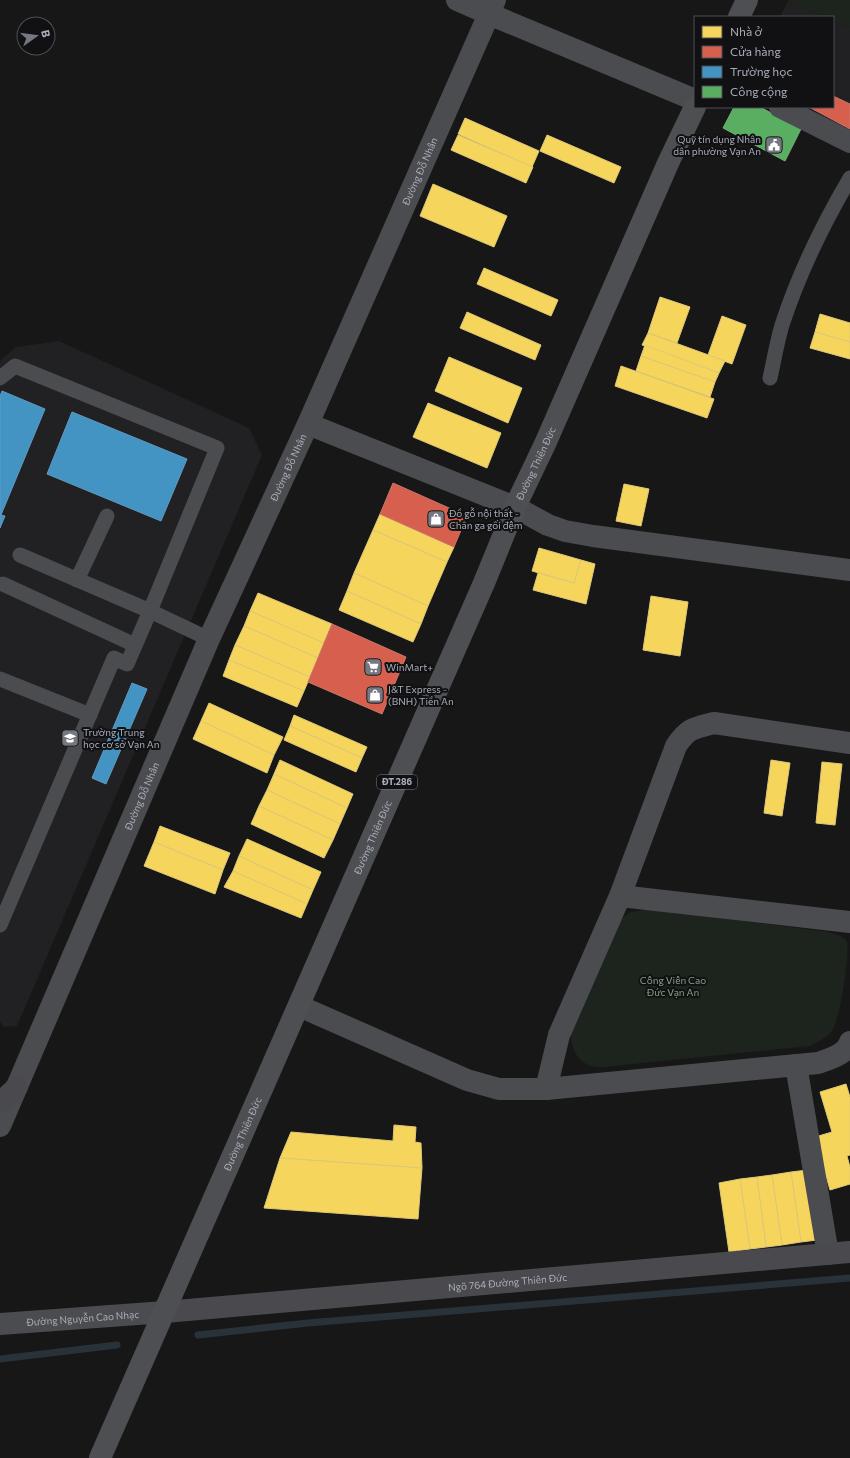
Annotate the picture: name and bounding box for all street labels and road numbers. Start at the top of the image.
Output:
street label: Đường Đỗ Nhân [399,136,440,208]
street label: Đường Thiên Đức [513,425,558,503]
street label: Đường Đỗ Nhân [267,432,309,504]
street label: Đường Đỗ Nhân [121,760,161,833]
road number: ĐT.286 [377,775,417,789]
street label: Đường Thiên Đức [351,798,394,877]
street label: Đường Thiên Đức [220,1095,264,1174]
street label: Ngõ 764 Đường Thiên Đức [448,1271,568,1293]
street label: Đường Nguyễn Cao Nhạc [25,1308,140,1328]

